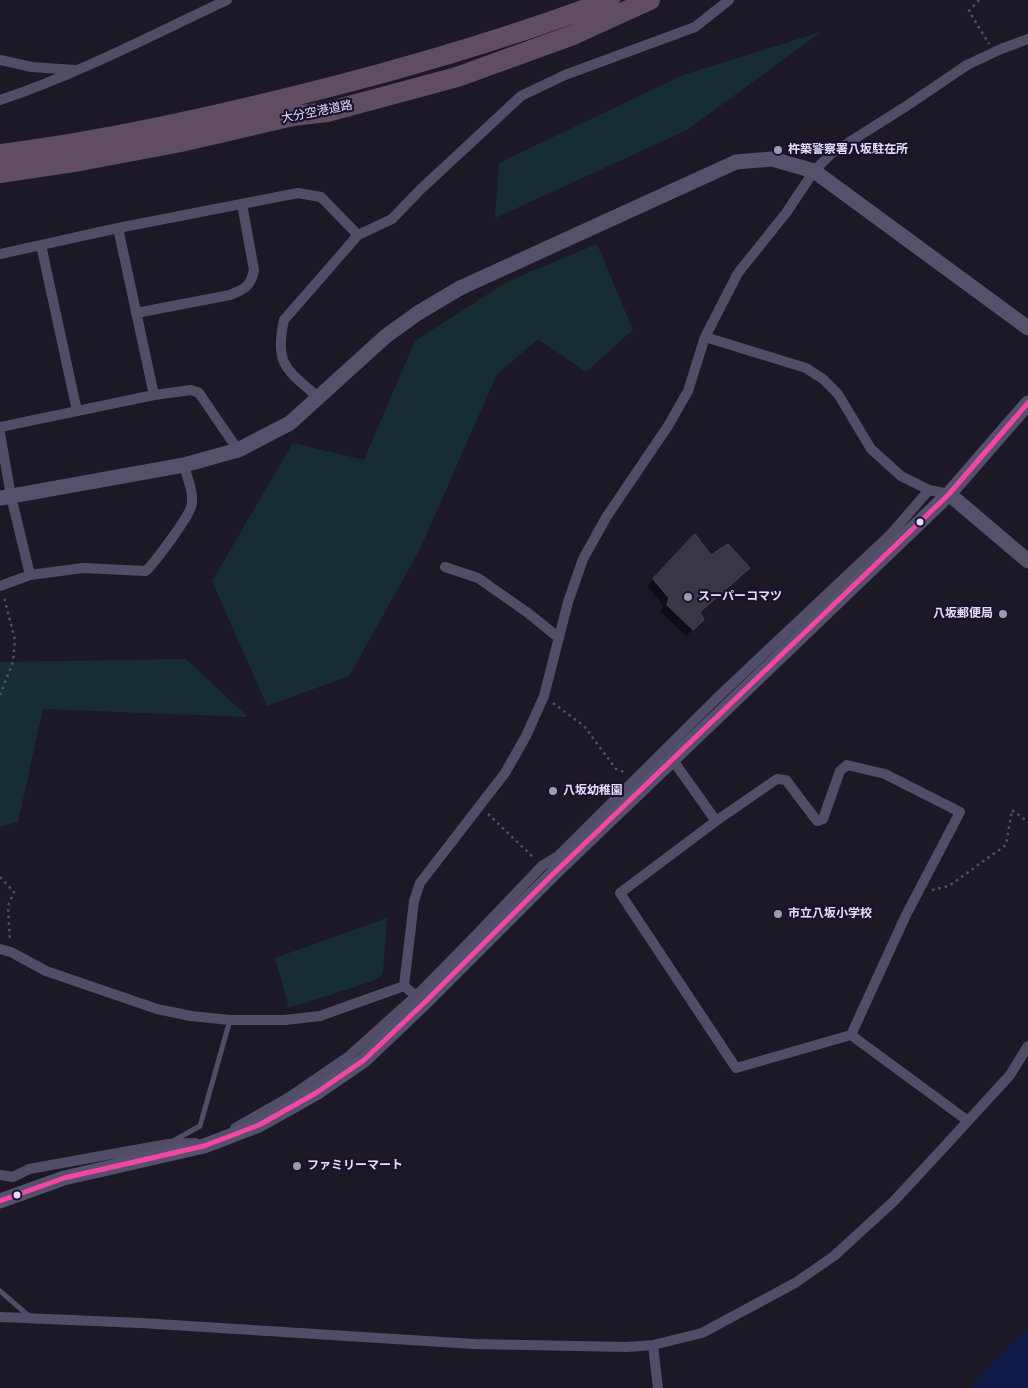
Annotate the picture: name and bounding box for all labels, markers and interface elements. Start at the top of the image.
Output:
street label: 大分空港道路 [280,98,354,126]
place label: 杵築警察署八坂駐在所 [788,143,908,157]
marker: 杵築警察署八坂駐在所 [772,144,784,156]
unlabelled marker [915,517,925,527]
place label: スーパーコマツ [698,590,782,604]
marker: スーパーコマツ [682,591,694,603]
place label: 八坂郵便局 [933,607,993,621]
marker: 八坂郵便局 [997,608,1009,620]
place label: 八坂幼稚園 [563,784,623,798]
marker: 八坂幼稚園 [547,785,559,797]
place label: 市立八坂小学校 [788,907,872,921]
marker: 市立八坂小学校 [772,908,784,920]
place label: ファミリーマート [307,1159,403,1173]
marker: ファミリーマート [291,1160,303,1172]
unlabelled marker [12,1190,22,1200]

